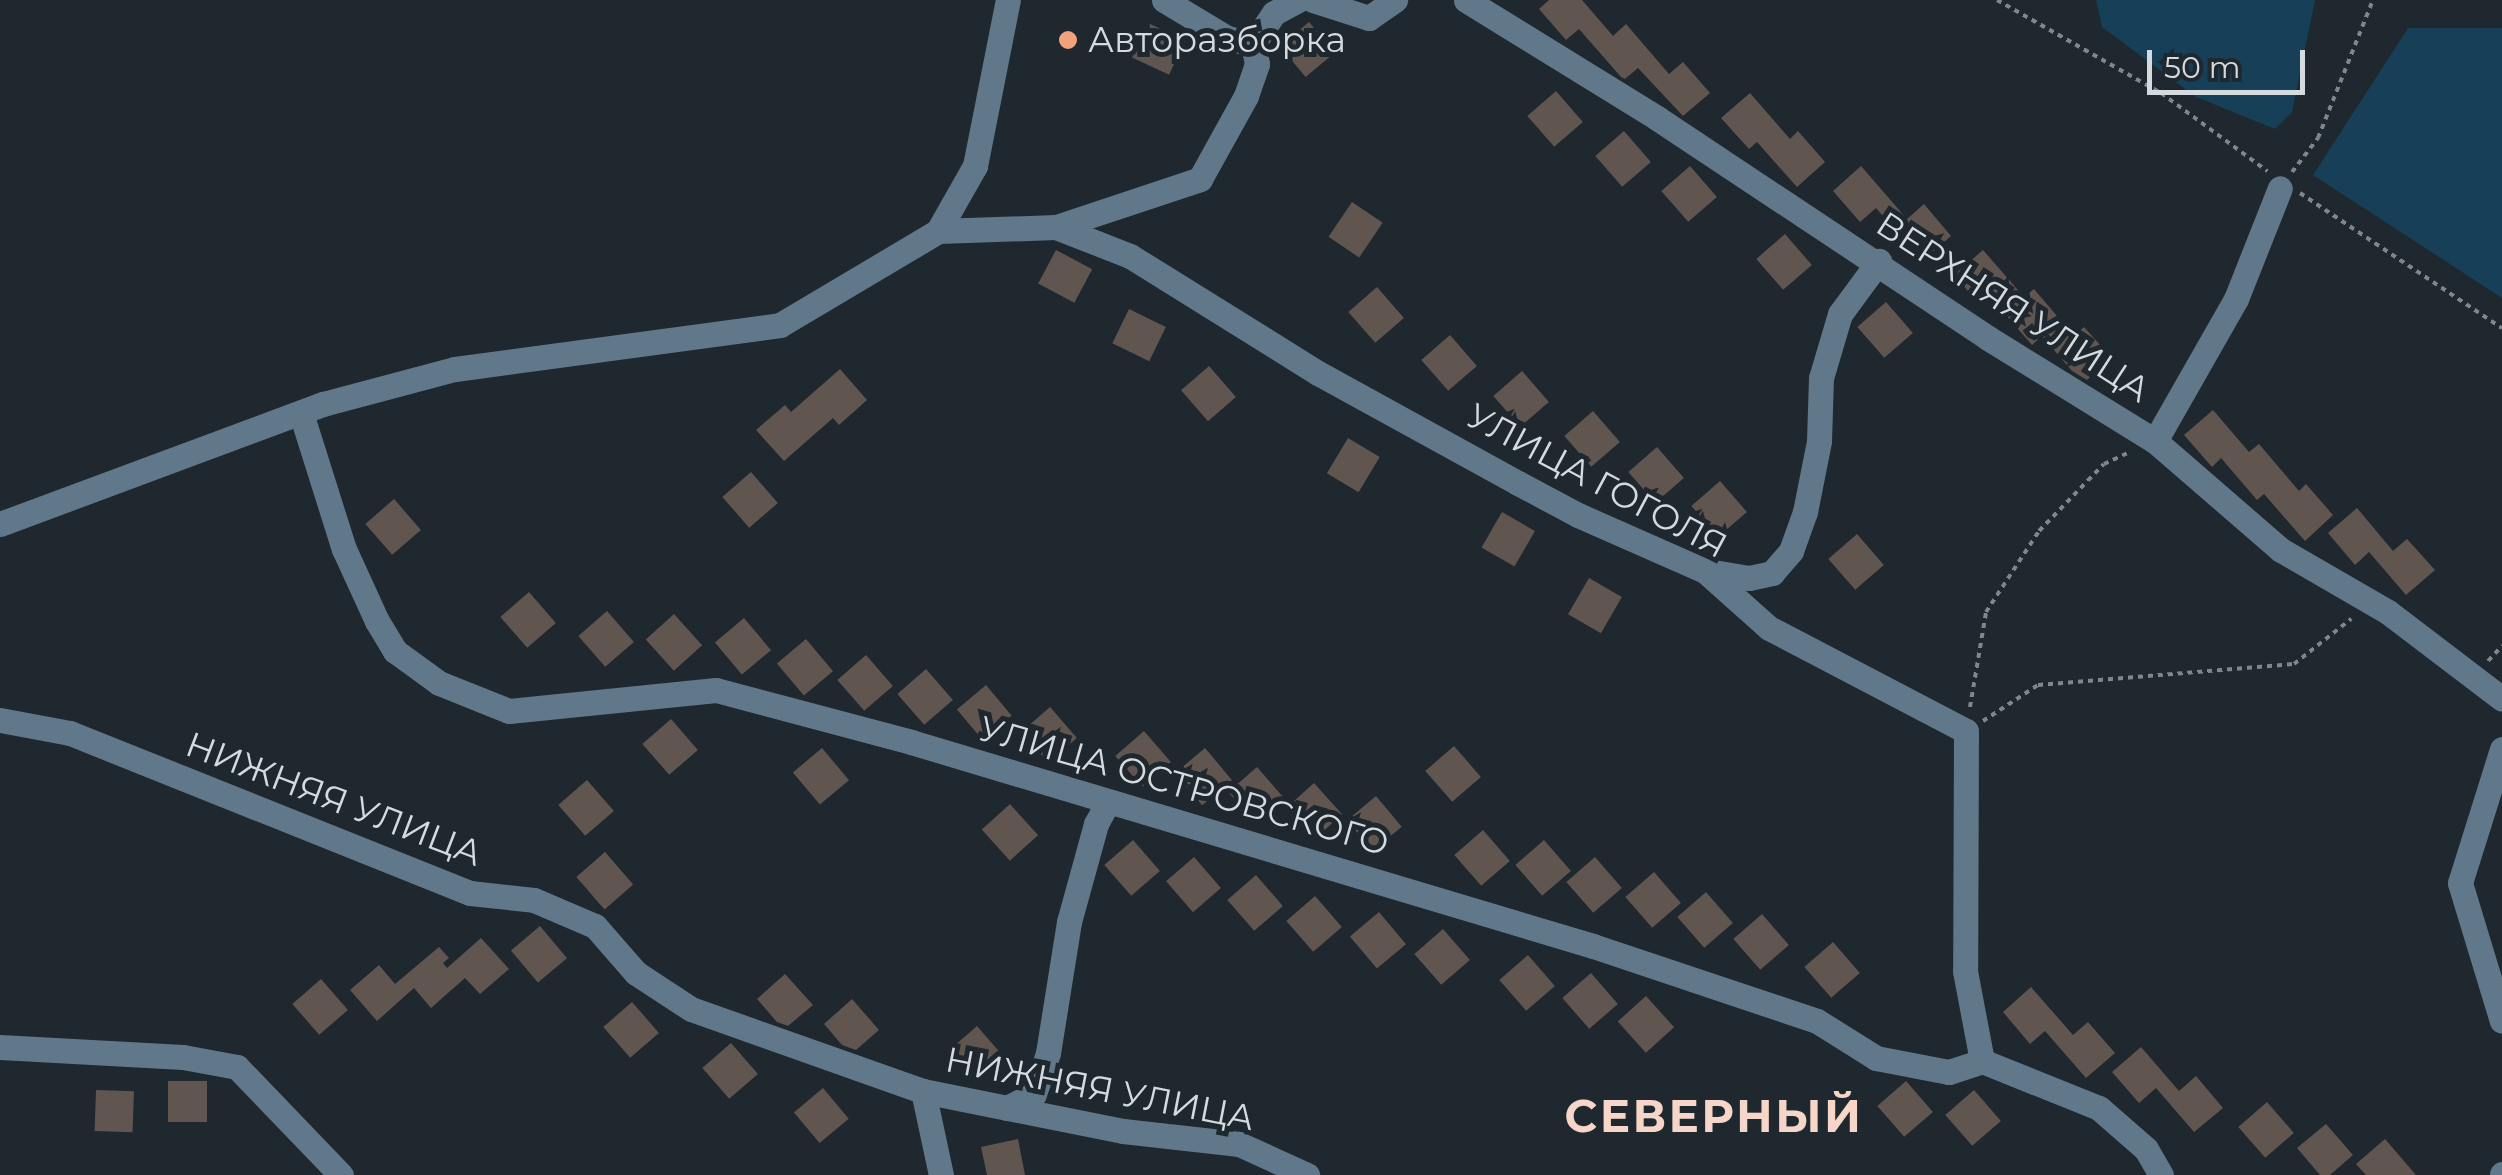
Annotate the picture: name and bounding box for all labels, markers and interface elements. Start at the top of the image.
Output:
place label: Авторазборка [1088,19,1346,61]
marker: Авторазборка [1057,29,1079,51]
scale bar [2152,30,2310,92]
text: 50 m [2164,49,2241,86]
street label: ВЕРХНЯЯ УЛИЦА [1869,203,2157,411]
street label: УЛИЦА ГОГОЛЯ [1460,395,1734,567]
street label: УЛИЦА ОСТРОВСКОГО [974,707,1394,865]
street label: НИЖНЯЯ УЛИЦА [180,723,488,875]
street label: НИЖНЯЯ УЛИЦА [942,1038,1258,1140]
district label: СЕВЕРНЫЙ [1565,1089,1863,1143]

